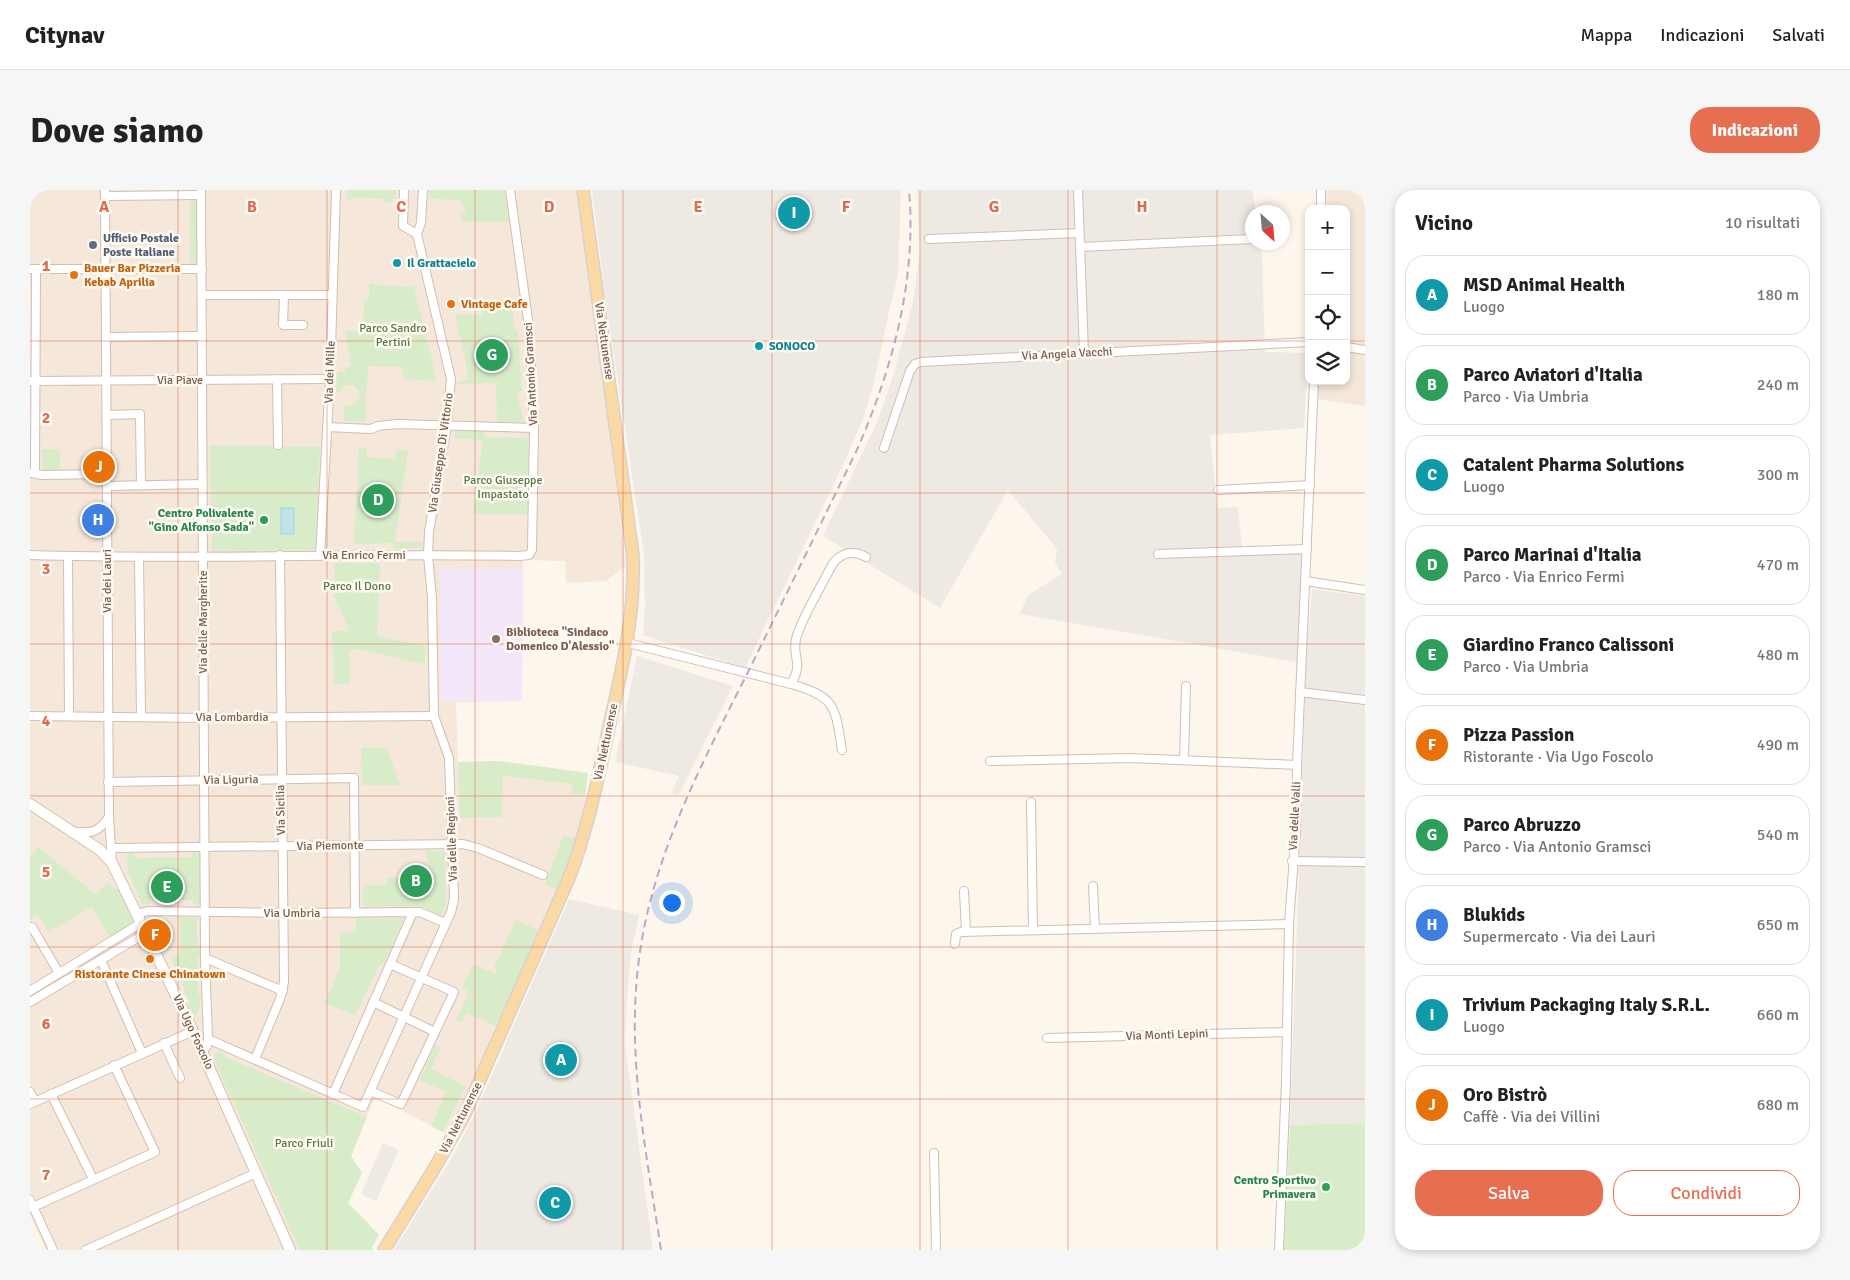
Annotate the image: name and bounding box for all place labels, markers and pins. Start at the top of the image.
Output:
pin: I [778,194,810,232]
place label: Ufficio Postale Poste Italiane [103,231,179,260]
marker: Ufficio Postale Poste Italiane [87,239,99,251]
place label: Il Grattacielo [407,256,476,271]
marker: Il Grattacielo [391,257,403,269]
place label: Bauer Bar Pizzeria Kebab Aprilia [84,261,180,290]
marker: Bauer Bar Pizzeria Kebab Aprilia [68,269,80,281]
place label: Vintage Cafe [461,297,528,312]
marker: Vintage Cafe [445,298,457,310]
pin: G [476,336,508,374]
place label: SONOCO [769,339,815,354]
marker: SONOCO [753,340,765,352]
pin: J [83,448,115,486]
pin: D [362,481,394,519]
pin: H [82,501,114,539]
place label: Centro Polivalente "Gino Alfonso Sada" [149,506,254,535]
marker: Centro Polivalente "Gino Alfonso Sada" [258,514,270,526]
place label: Biblioteca "Sindaco Domenico D'Alessio" [506,625,614,654]
marker: Biblioteca "Sindaco Domenico D'Alessio" [490,633,502,645]
pin: B [400,862,432,900]
pin: E [151,868,183,906]
pin: F [139,916,171,954]
marker: Ristorante Cinese Chinatown [144,953,156,965]
place label: Ristorante Cinese Chinatown [75,967,226,982]
pin: A [545,1041,577,1079]
place label: Centro Sportivo Primavera [1234,1173,1316,1202]
marker: Centro Sportivo Primavera [1320,1181,1332,1193]
pin: C [539,1184,571,1222]

